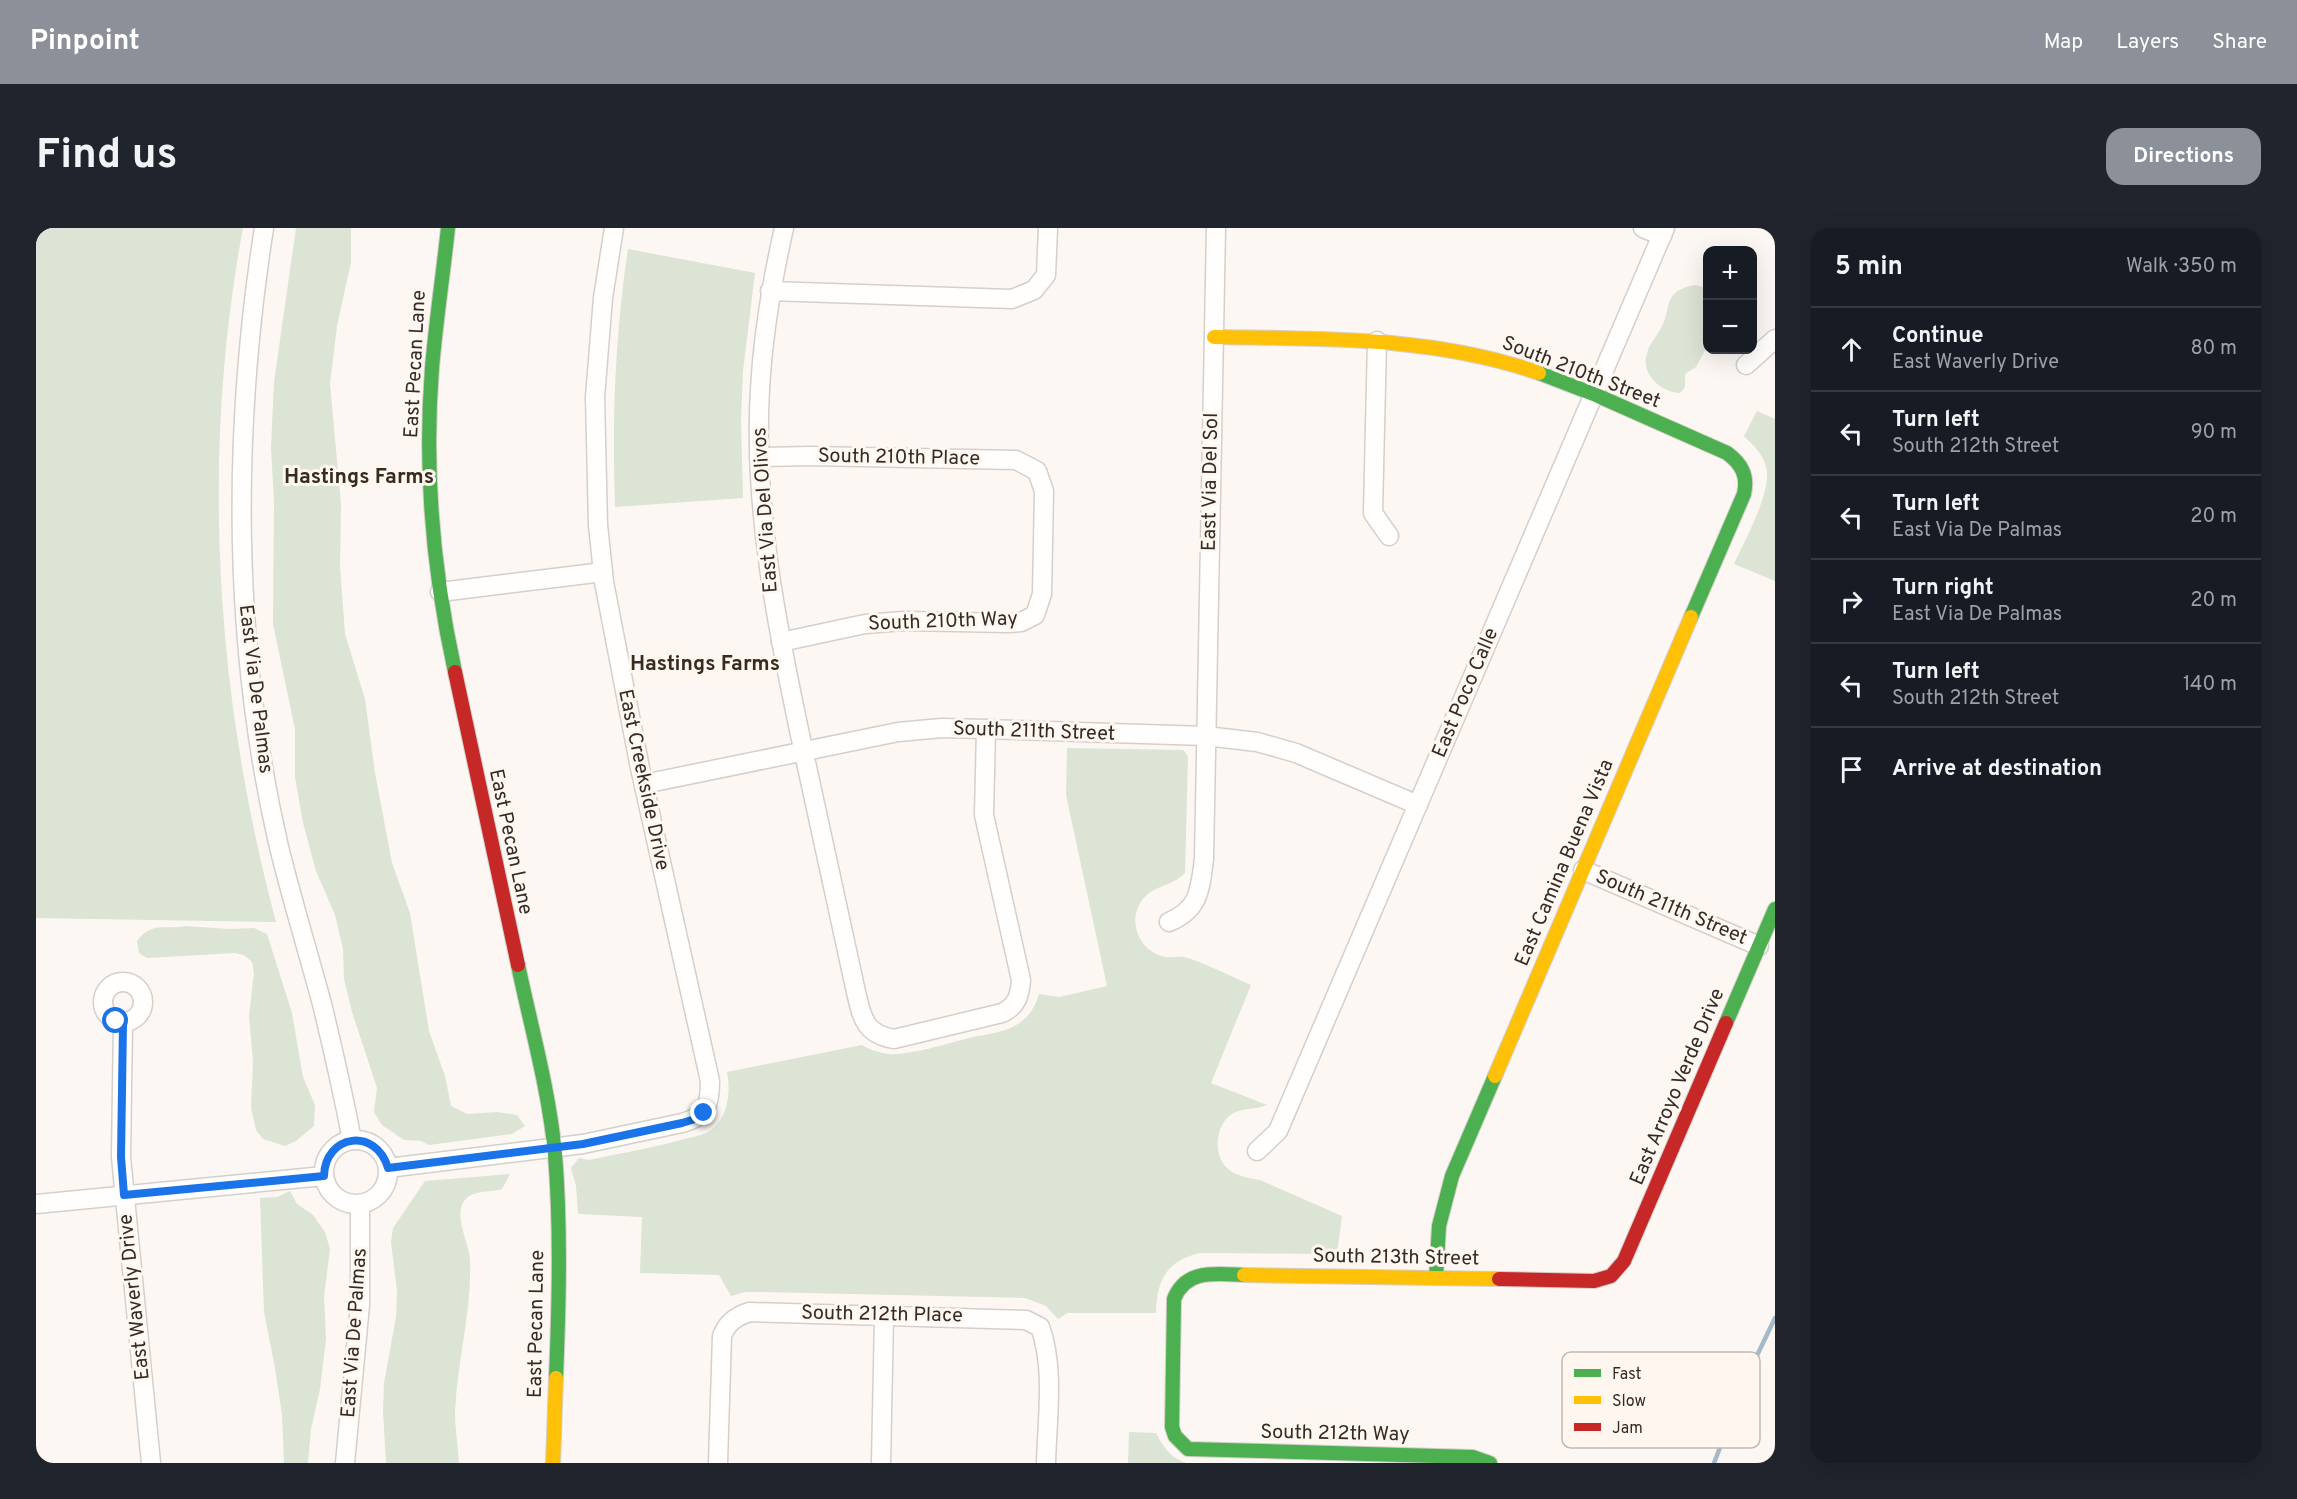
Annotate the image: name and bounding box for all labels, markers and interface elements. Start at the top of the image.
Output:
text: Pinpoint [30,24,140,60]
text: Map [2044,29,2083,56]
text: Layers [2116,29,2179,56]
text: Share [2212,29,2267,56]
button: Directions [2106,128,2261,185]
text: Find us [36,130,177,183]
map controls [1703,246,1757,354]
button: + [1703,246,1757,300]
text: 5 min [1835,251,1903,284]
text: Walk · 350 m [2126,254,2237,280]
street label: East Pecan Lane [399,289,433,439]
button: − [1703,300,1757,354]
text: Continue [1892,323,1983,350]
street label: South 210th Street [1498,331,1664,415]
icon: ahead [1835,333,1868,366]
text: 80 m [2191,336,2237,362]
text: East Waverly Drive [1892,350,2059,376]
text: Turn left [1892,407,1980,434]
street label: East Via Del Sol [1197,413,1225,551]
icon: left [1835,417,1868,450]
text: 90 m [2191,420,2237,446]
street label: East Via Del Olivos [747,426,785,594]
text: South 212th Street [1892,434,2059,460]
street label: South 210th Place [818,444,980,472]
district label: Hastings Farms [284,464,434,491]
text: Turn left [1892,491,1980,518]
icon: left [1835,501,1868,534]
text: 20 m [2190,504,2237,530]
text: East Via De Palmas [1892,518,2062,544]
text: Turn right [1892,575,1994,602]
icon: right [1835,585,1868,618]
text: 20 m [2190,588,2237,614]
text: East Via De Palmas [1892,602,2062,628]
street label: East Via De Palmas [232,603,278,775]
street label: South 210th Way [868,606,1018,638]
street label: East Poco Calle [1427,624,1505,762]
district label: Hastings Farms [630,651,780,678]
text: Turn left [1892,659,1980,686]
icon: left [1835,669,1868,702]
text: 140 m [2183,672,2237,698]
text: South 212th Street [1892,686,2059,712]
street label: East Creekside Drive [611,687,675,873]
street label: South 211th Street [952,716,1116,748]
icon: arrive [1835,753,1868,786]
street label: East Camina Buena Vista [1510,756,1620,970]
text: Arrive at destination [1892,756,2102,783]
street label: East Pecan Lane [482,767,538,917]
street label: South 211th Street [1591,864,1751,952]
street label: East Arroyo Verde Drive [1625,985,1731,1189]
route start [102,1007,128,1033]
route end [690,1099,716,1125]
street label: East Waverly Drive [113,1213,157,1381]
street label: South 213th Street [1312,1244,1480,1272]
street label: East Via De Palmas [336,1247,374,1419]
street label: East Pecan Lane [523,1250,551,1398]
street label: South 212th Place [801,1301,963,1329]
legend [1562,1352,1760,1448]
text: Fast [1612,1365,1642,1385]
text: Slow [1612,1392,1646,1412]
text: Jam [1612,1419,1643,1439]
street label: South 212th Way [1260,1420,1410,1448]

